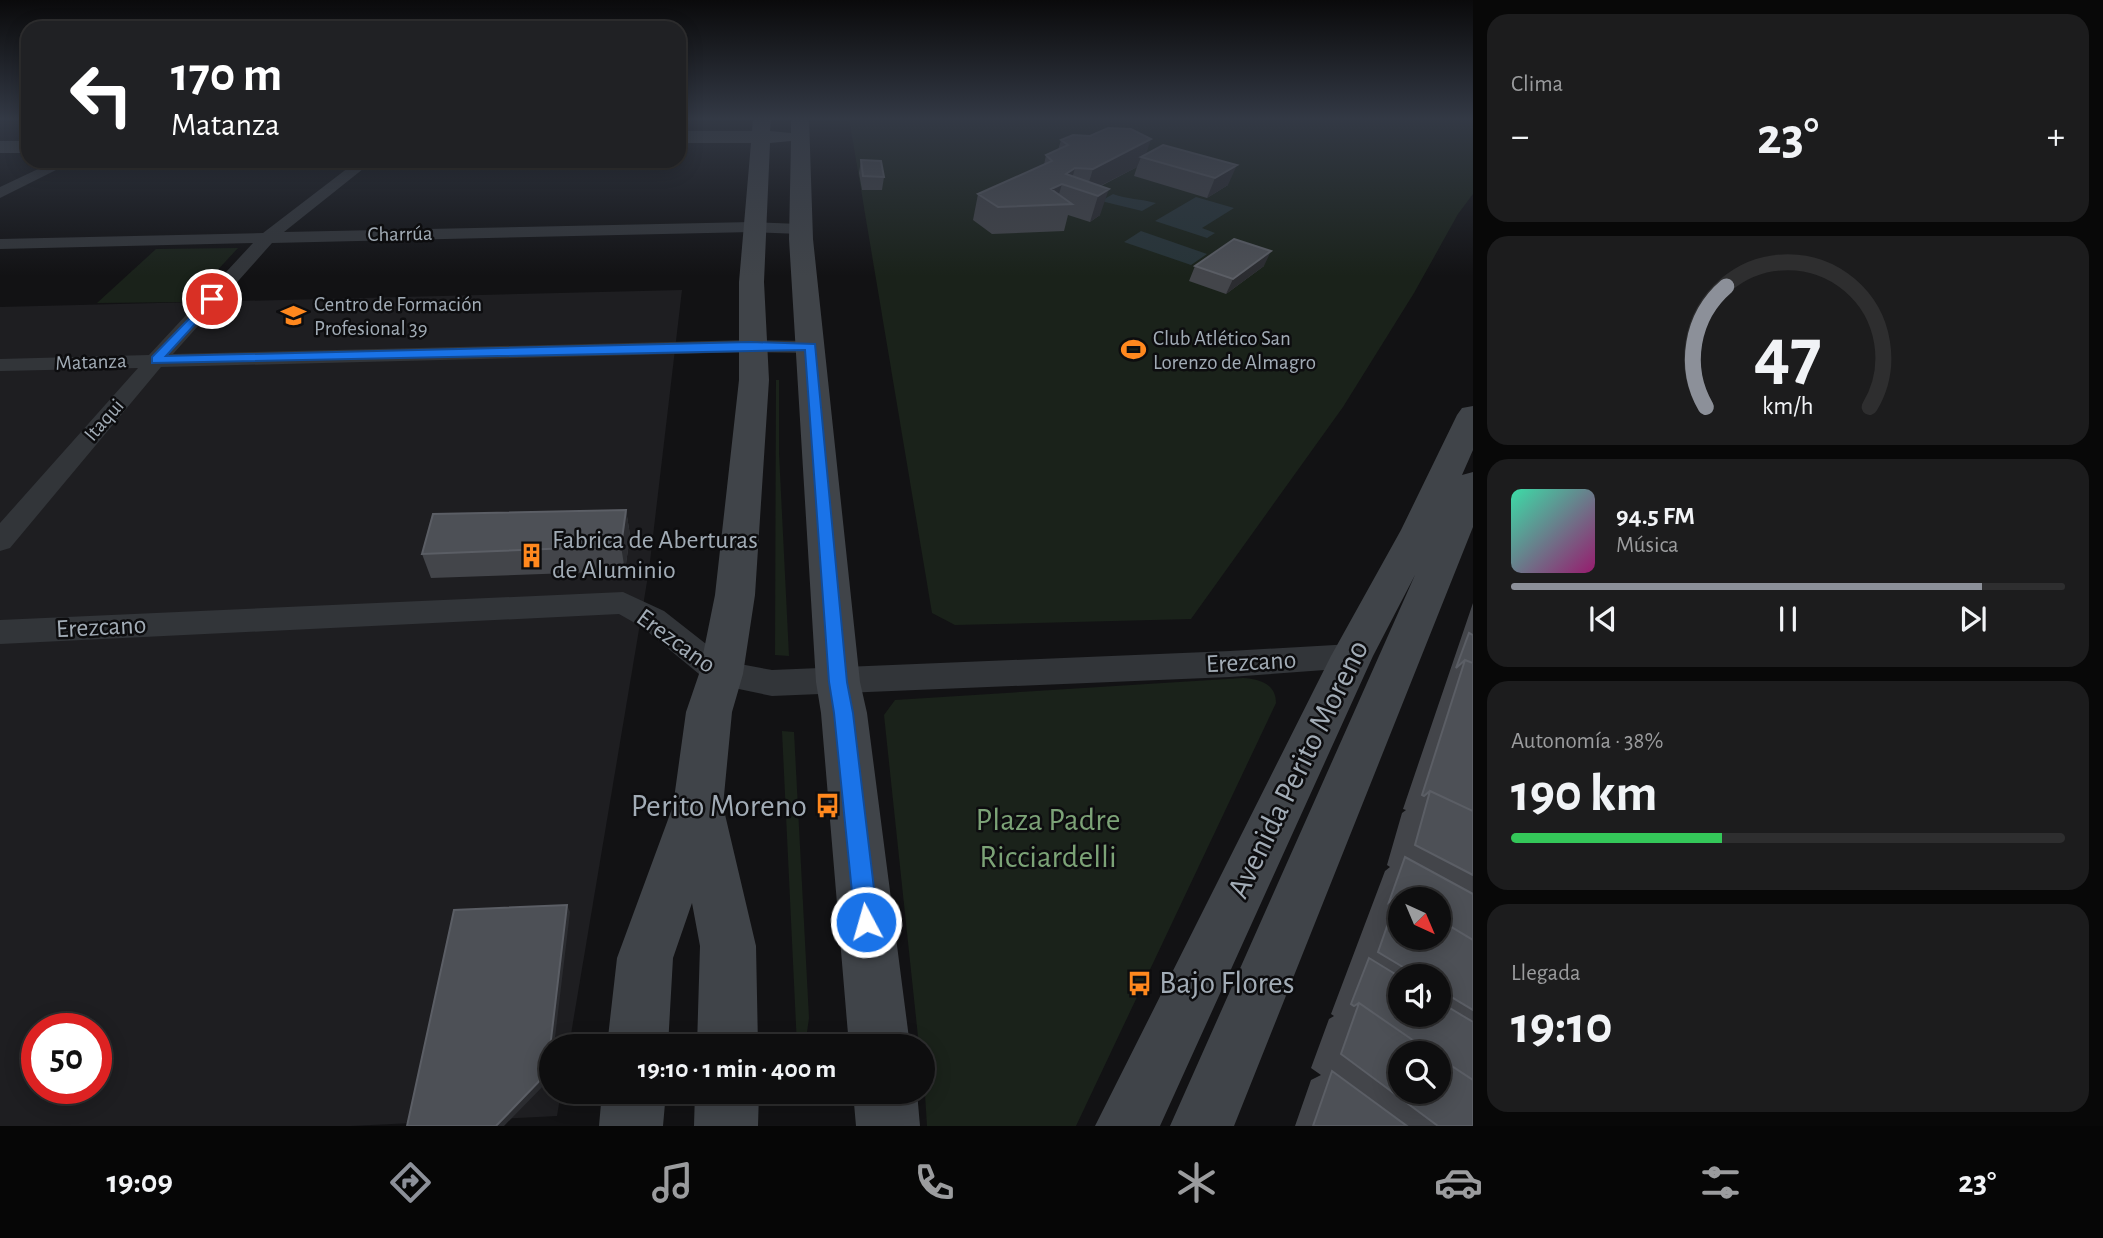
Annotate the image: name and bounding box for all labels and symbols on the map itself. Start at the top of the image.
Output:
street label: Charrúa [367,223,433,245]
pin [182,269,242,329]
place label: Centro de Formación Profesional 39 [314,294,482,339]
school or university icon: Centro de Formación Profesional 39 [280,302,308,330]
place label: Club Atlético San Lorenzo de Almagro [1153,328,1316,373]
sports icon: Club Atlético San Lorenzo de Almagro [1119,336,1147,364]
street label: Matanza [55,350,127,374]
street label: Itaqui [80,395,128,445]
place label: Fabrica de Aberturas de Aluminio [552,527,758,583]
building icon: Fabrica de Aberturas de Aluminio [518,541,546,569]
street label: Erezcano [632,604,720,678]
street label: Erezcano [55,612,147,642]
street label: Avenida Perito Moreno [1222,635,1374,903]
street label: Erezcano [1205,647,1297,677]
place label: Perito Moreno [631,790,807,822]
bus stop icon: Perito Moreno [813,792,841,820]
park label: Plaza Padre Ricciardelli [976,804,1120,873]
position arrow [829,885,903,959]
north arrow [1388,887,1451,950]
place label: Bajo Flores [1159,967,1295,999]
bus stop icon: Bajo Flores [1125,969,1153,997]
speed limit sign: 50 [21,1013,112,1104]

